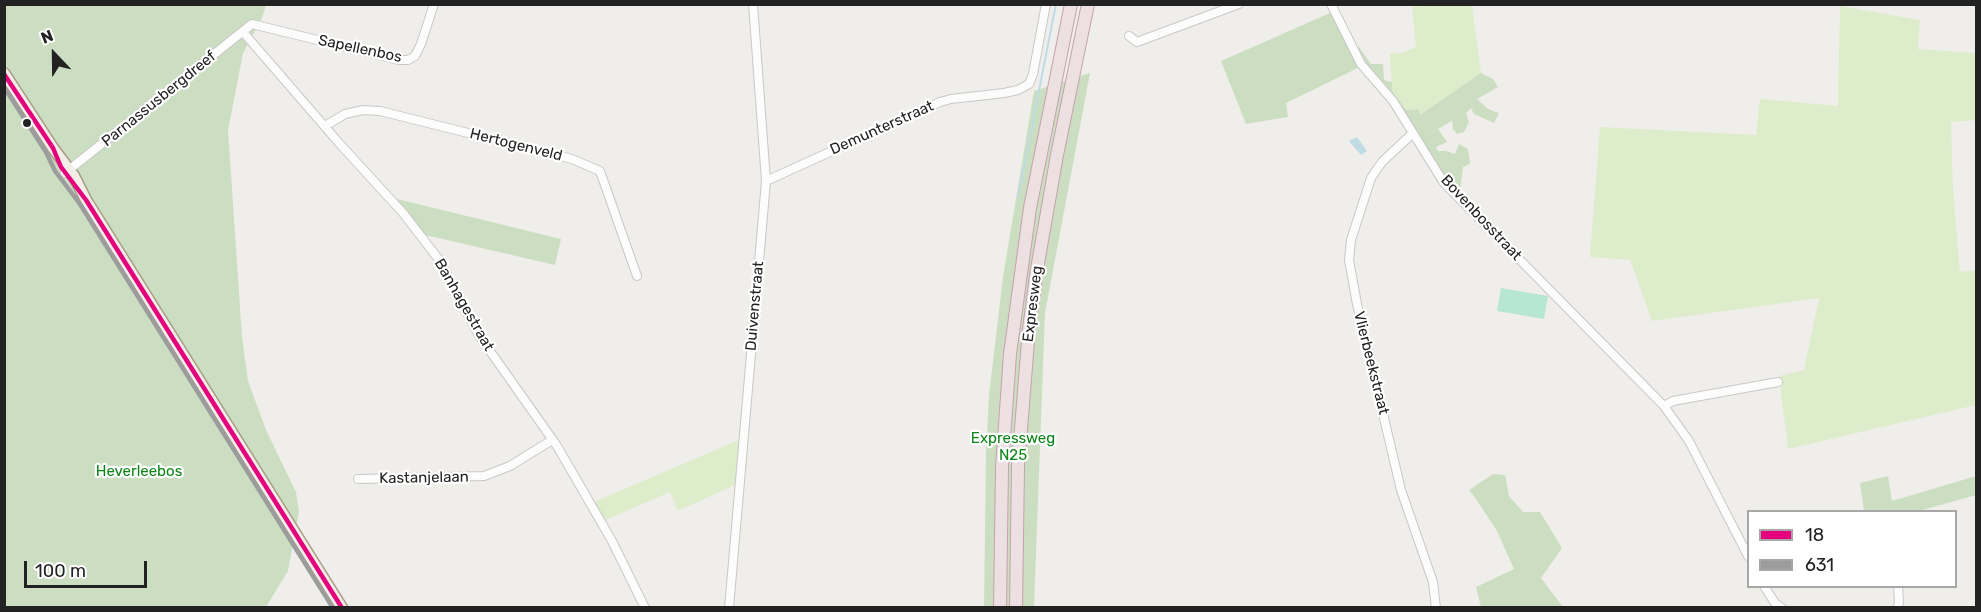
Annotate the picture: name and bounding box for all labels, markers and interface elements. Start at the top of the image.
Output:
north arrow [24,24,84,84]
text: N [38,26,56,48]
street label: Sapellenbos [317,31,403,67]
street label: Parnassusbergdreef [98,47,220,151]
street label: Demunterstraat [827,97,937,159]
unlabelled marker [21,117,33,129]
street label: Hertogenveld [468,125,564,165]
street label: Bovenbosstraat [1437,171,1525,265]
street label: Banhagestraat [430,256,498,354]
street label: Duivenstraat [742,260,768,352]
street label: Expresweg [1019,265,1047,343]
street label: Vlierbeekstraat [1349,309,1393,417]
park label: Expressweg N25 [971,430,1055,465]
park label: Heverleebos [96,463,182,481]
street label: Kastanjelaan [379,468,469,488]
legend [1747,510,1957,588]
text: 18 [1805,524,1824,546]
scale bar [27,549,150,587]
text: 631 [1805,554,1834,576]
text: 100 m [35,560,86,582]

